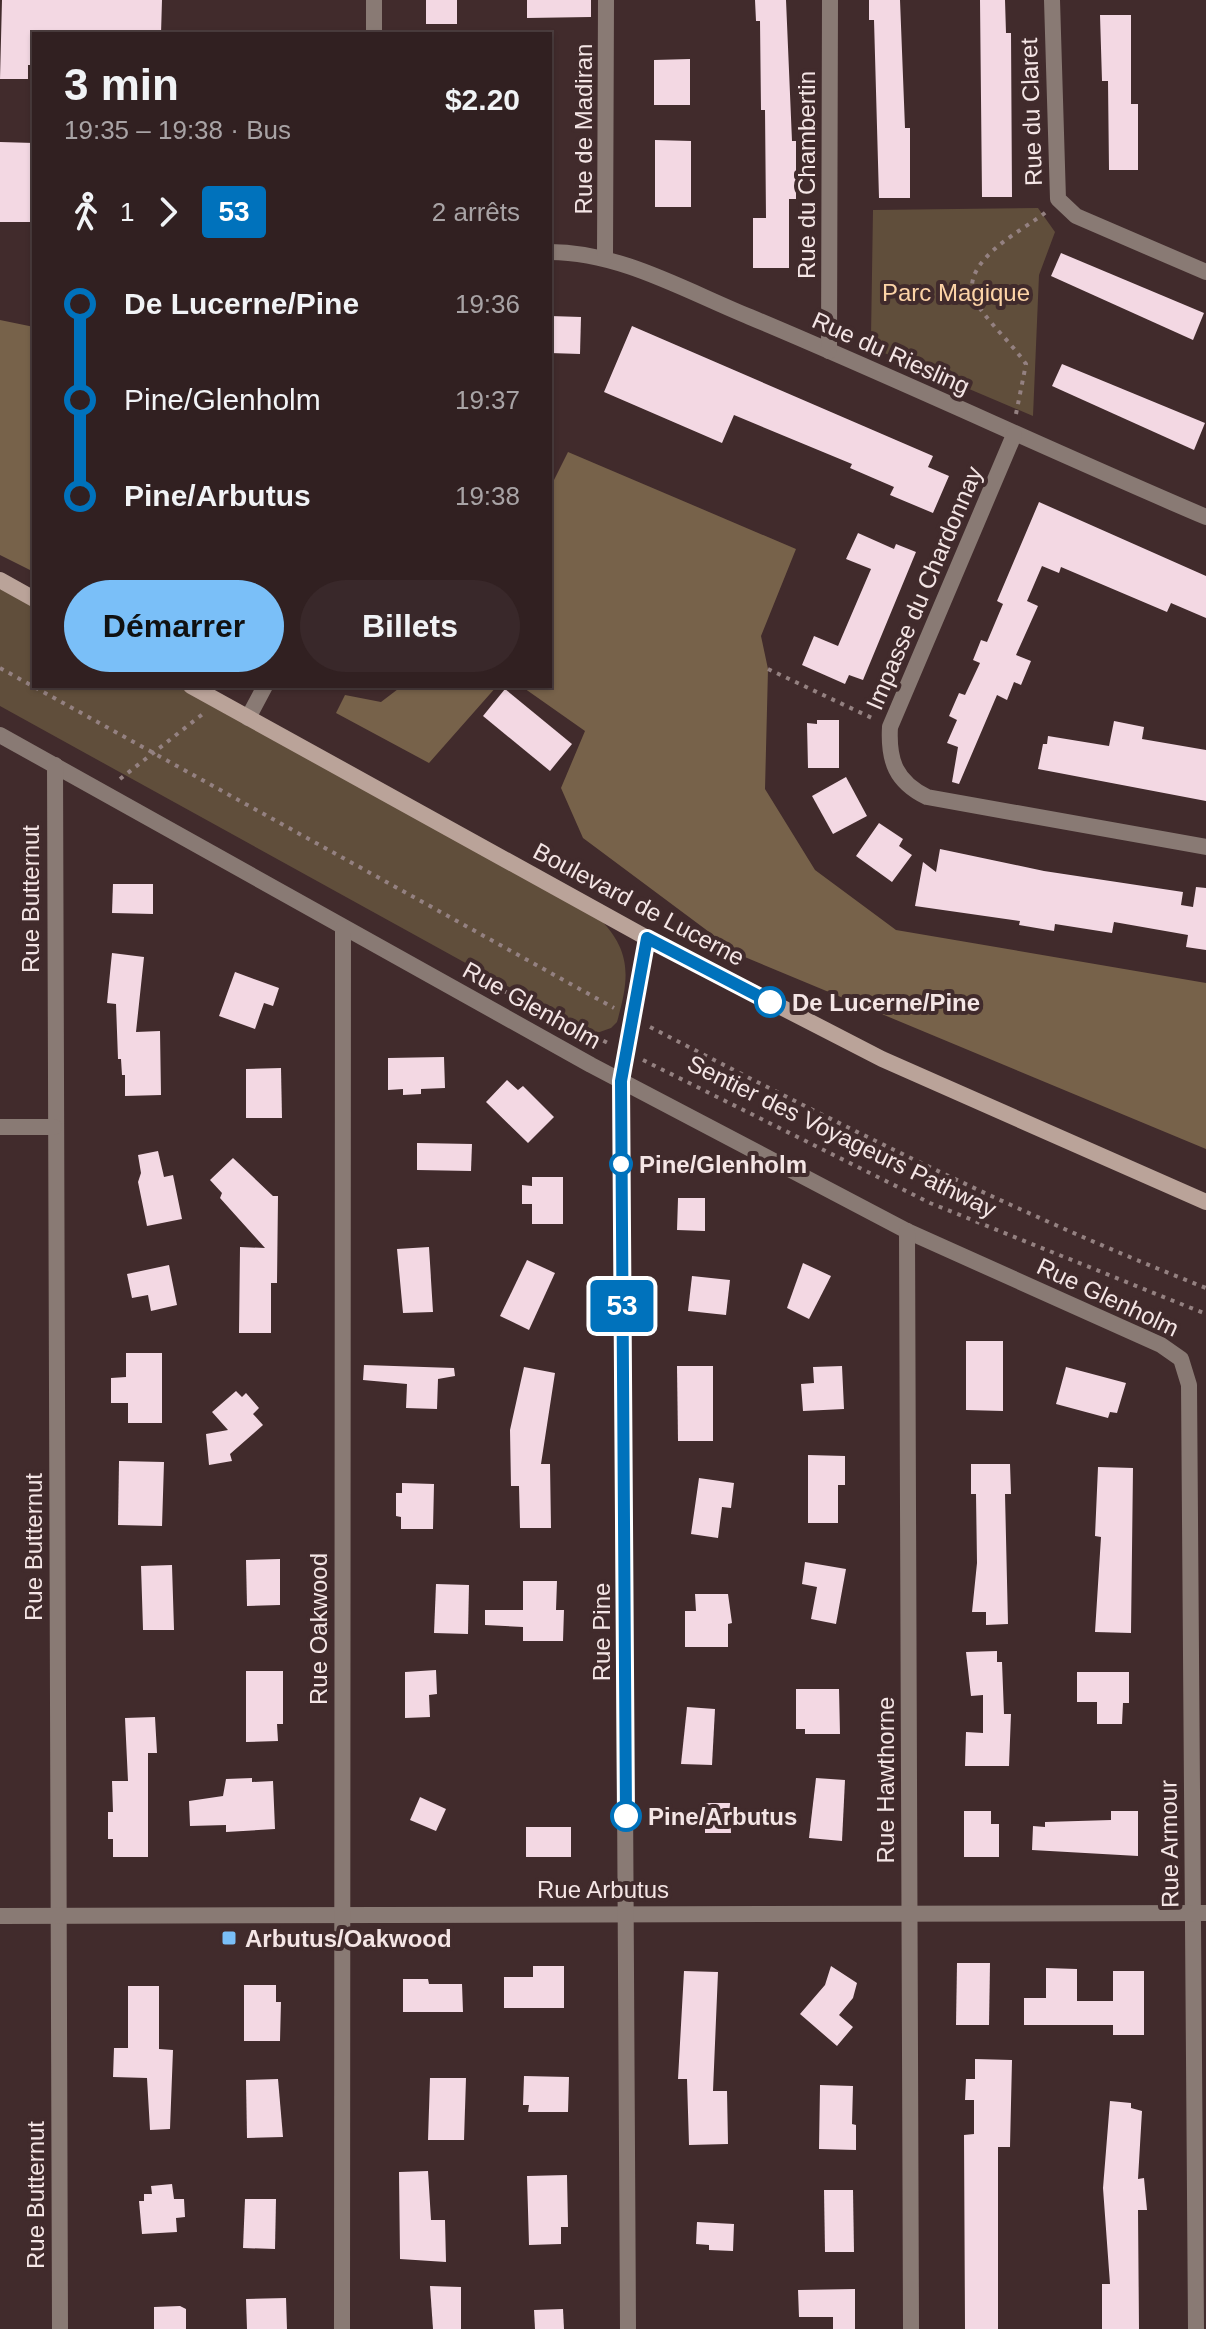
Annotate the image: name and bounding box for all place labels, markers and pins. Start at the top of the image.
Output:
marker: De Lucerne/Pine [755,987,785,1017]
place label: De Lucerne/Pine [792,989,980,1016]
place label: Pine/Glenholm [639,1151,807,1178]
marker: Pine/Glenholm [610,1153,632,1175]
marker: Pine/Arbutus [611,1801,641,1831]
place label: Pine/Arbutus [648,1803,797,1830]
place label: Arbutus/Oakwood [245,1925,452,1952]
marker: Arbutus/Oakwood [220,1929,238,1947]

